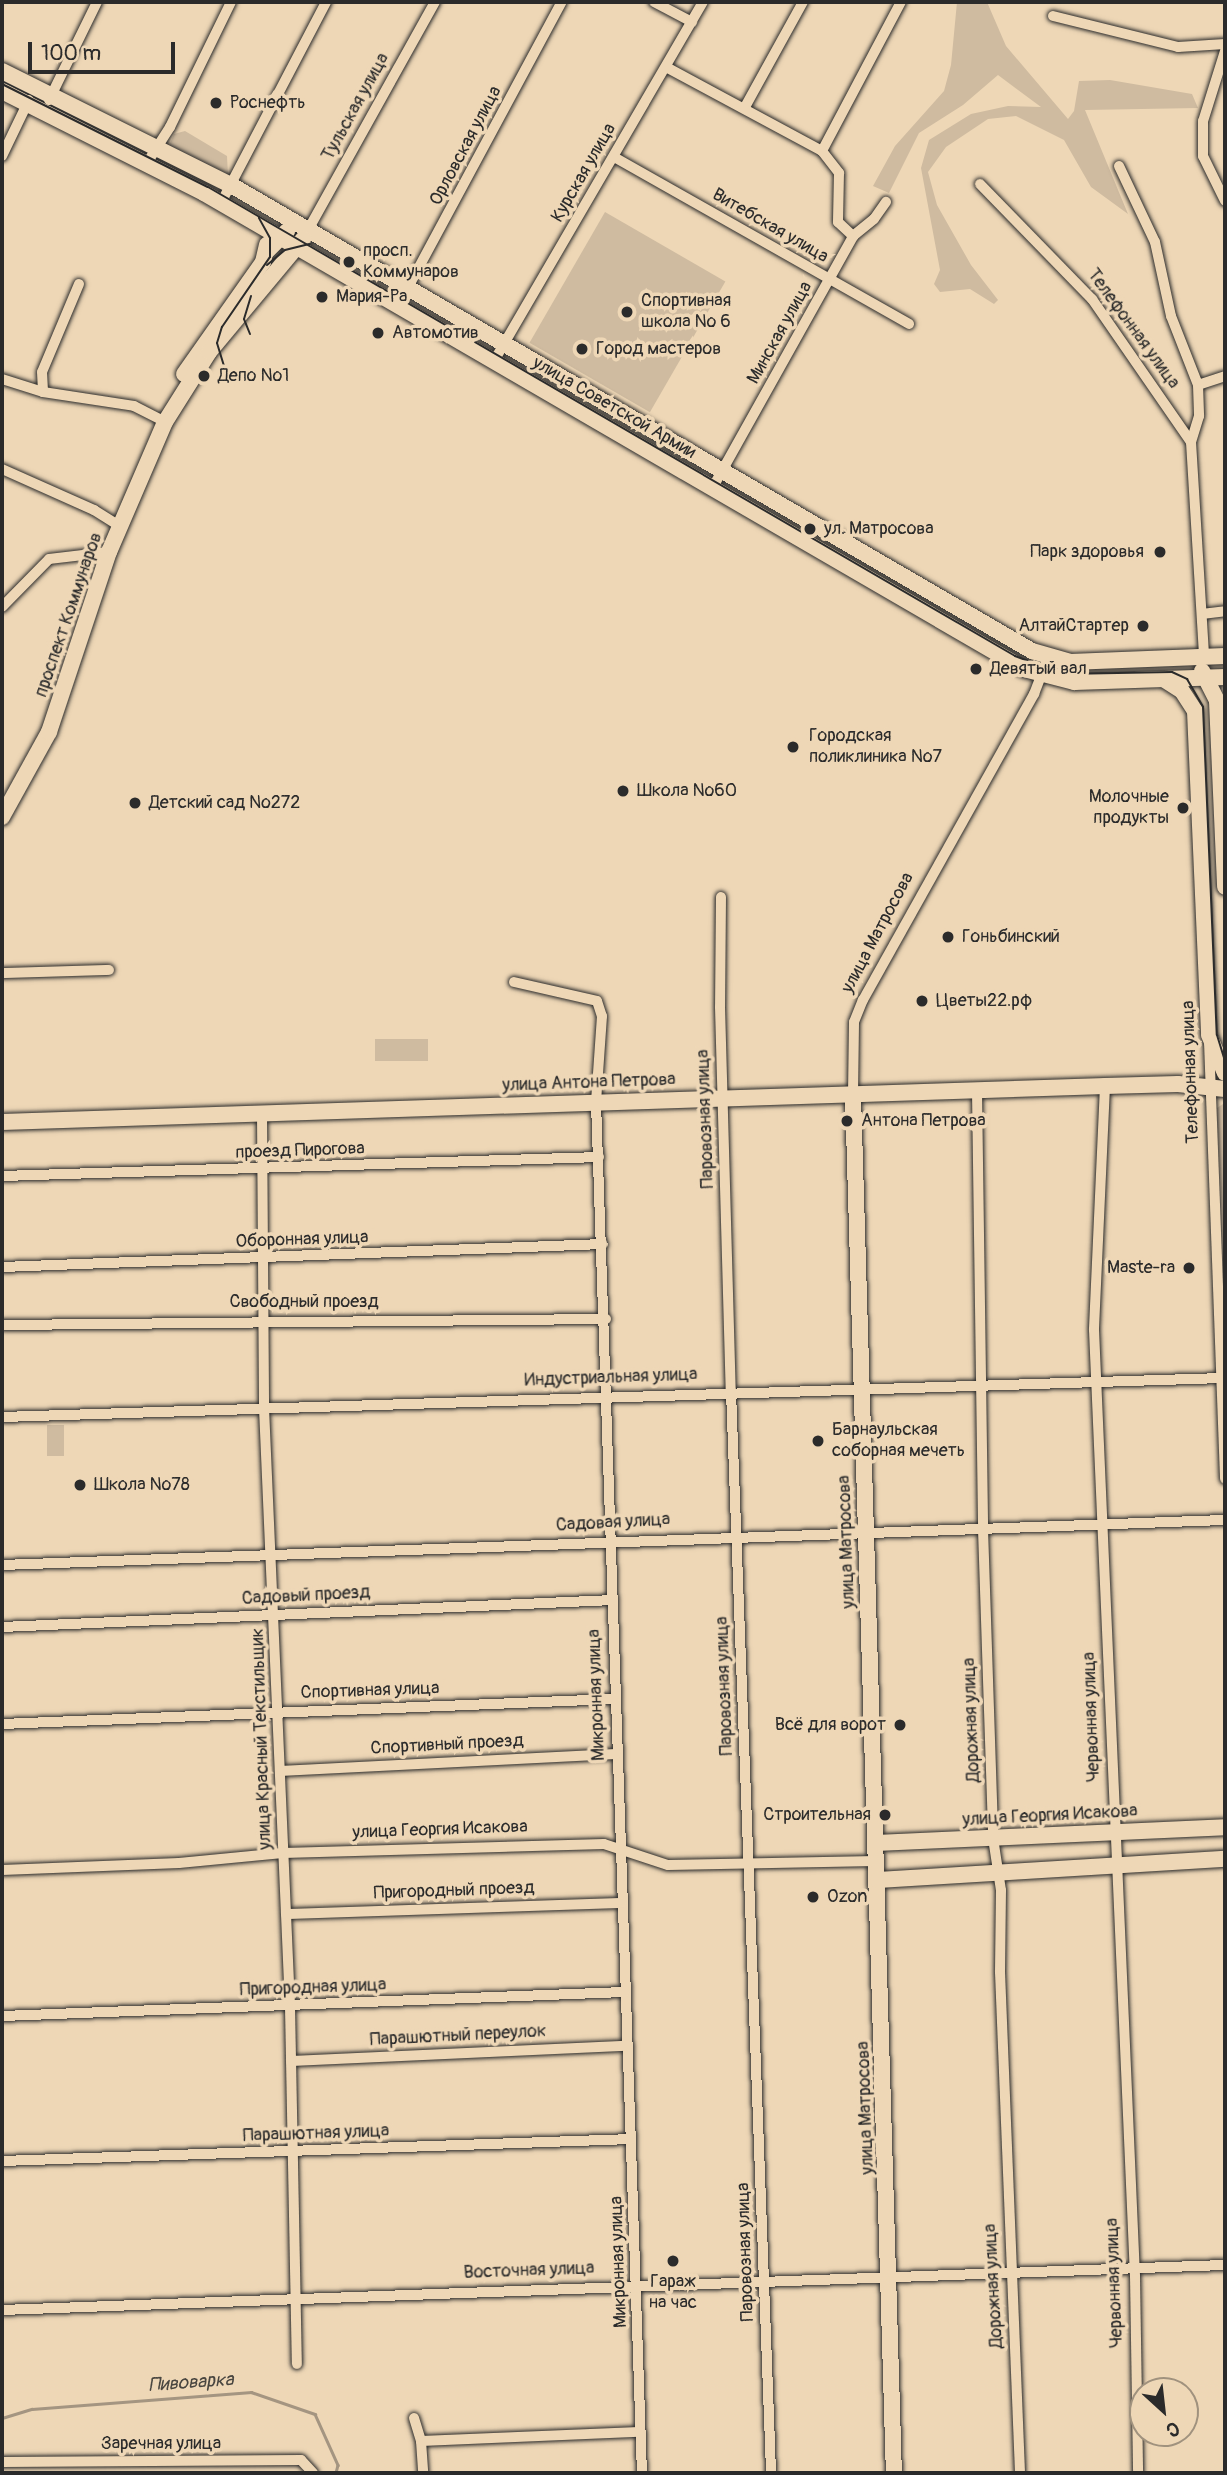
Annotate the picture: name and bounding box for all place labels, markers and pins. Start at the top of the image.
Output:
place label: Роснефть [230,92,306,114]
marker: Роснефть [208,95,224,111]
place label: просп. Коммунаров [363,241,459,284]
marker: просп. Коммунаров [341,254,357,270]
place label: Мария-Ра [336,286,407,308]
marker: Мария-Ра [314,289,330,305]
place label: Спортивная школа № 6 [641,291,731,334]
marker: Спортивная школа № 6 [619,304,635,320]
place label: Автомотив [392,322,479,344]
marker: Автомотив [370,325,386,341]
place label: Город мастеров [596,338,721,360]
marker: Город мастеров [574,341,590,357]
place label: Депо №1 [218,365,289,387]
marker: Депо №1 [196,368,212,384]
place label: ул. Матросова [824,518,934,540]
marker: ул. Матросова [802,521,818,537]
place label: Парк здоровья [1030,541,1144,563]
marker: Парк здоровья [1150,542,1170,562]
place label: АлтайСтартер [1018,615,1129,637]
marker: АлтайСтартер [1135,618,1151,634]
place label: Девятый вал [990,658,1087,680]
marker: Девятый вал [968,661,984,677]
place label: Городская поликлиника №7 [809,726,942,768]
marker: Городская поликлиника №7 [783,737,803,757]
place label: Школа №60 [637,780,737,802]
marker: Школа №60 [615,783,631,799]
place label: Молочные продукты [1089,787,1169,830]
place label: Детский сад №272 [149,792,300,814]
marker: Детский сад №272 [127,795,143,811]
marker: Молочные продукты [1175,800,1191,816]
place label: Гоньбинский [962,926,1060,948]
marker: Гоньбинский [940,929,956,945]
place label: Цветы22.рф [936,990,1032,1012]
marker: Цветы22.рф [914,993,930,1009]
place label: Антона Петрова [861,1110,986,1132]
marker: Антона Петрова [839,1113,855,1129]
place label: Maste-ra [1107,1257,1175,1279]
marker: Maste-ra [1181,1260,1197,1276]
place label: Барнаульская соборная мечеть [832,1420,965,1462]
marker: Барнаульская соборная мечеть [810,1433,826,1449]
place label: Школа №78 [94,1474,190,1496]
marker: Школа №78 [72,1477,88,1493]
place label: Всё для ворот [775,1714,886,1736]
marker: Всё для ворот [892,1717,908,1733]
place label: Строительная [763,1804,871,1826]
marker: Строительная [877,1807,893,1823]
place label: Ozon [827,1886,867,1908]
marker: Ozon [805,1889,821,1905]
marker: Гараж на час [665,2253,681,2269]
place label: Гараж на час [649,2272,697,2314]

